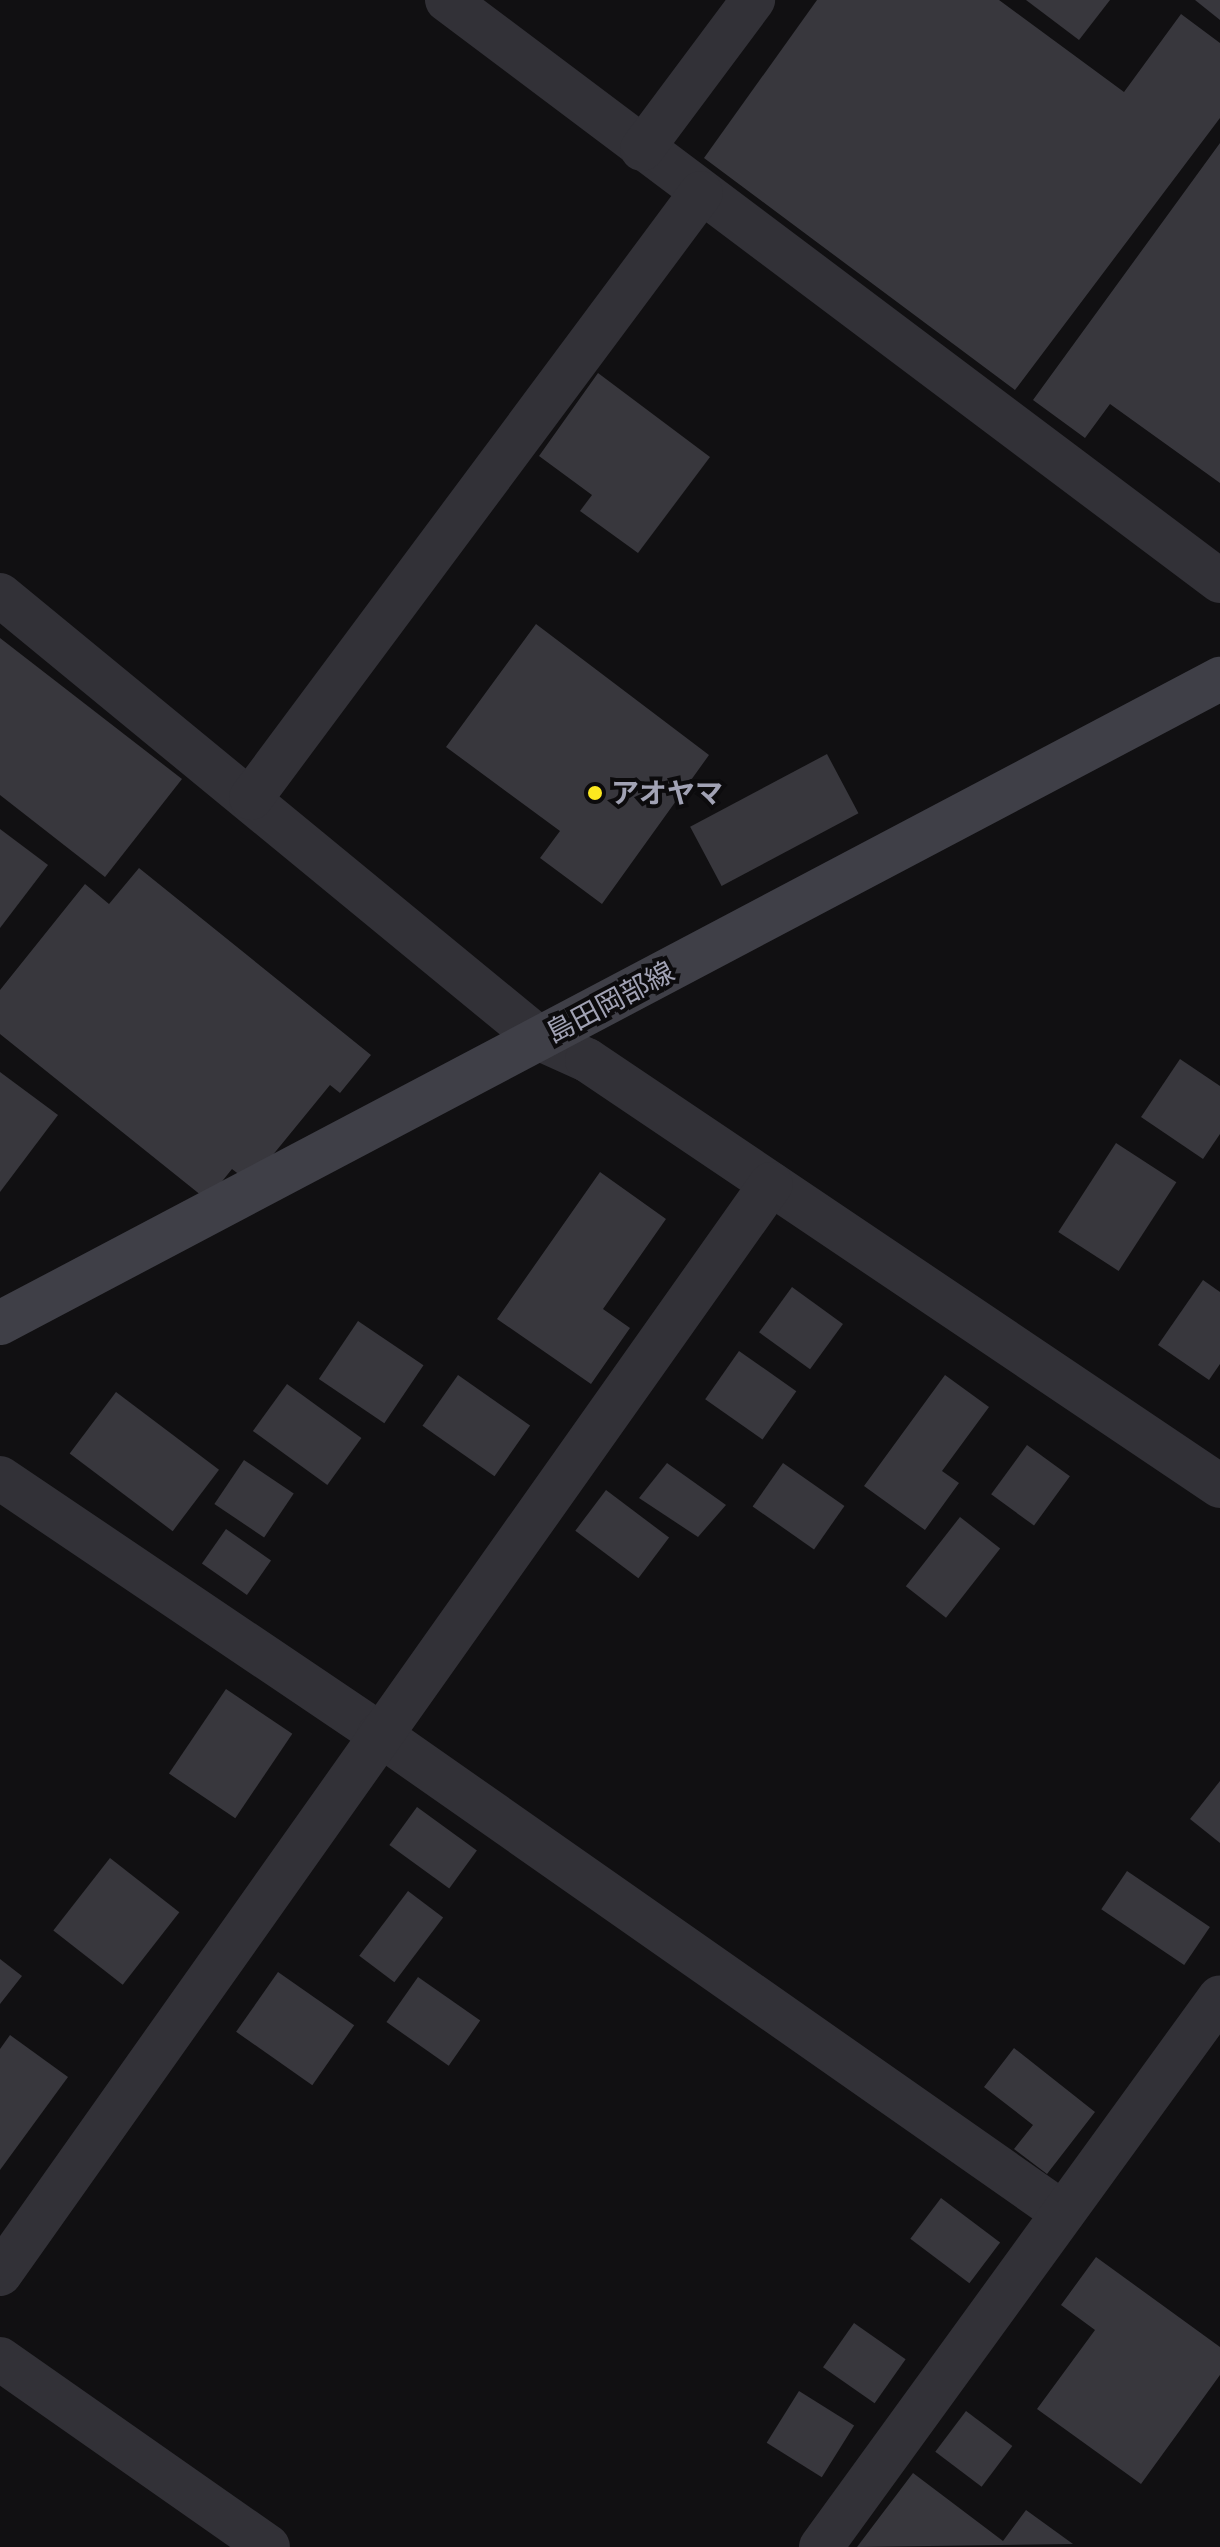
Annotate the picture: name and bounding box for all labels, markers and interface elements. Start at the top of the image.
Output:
place label: アオヤマ [611,776,723,810]
marker: アオヤマ [586,784,604,802]
street label: 島田岡部線 [540,954,680,1050]

